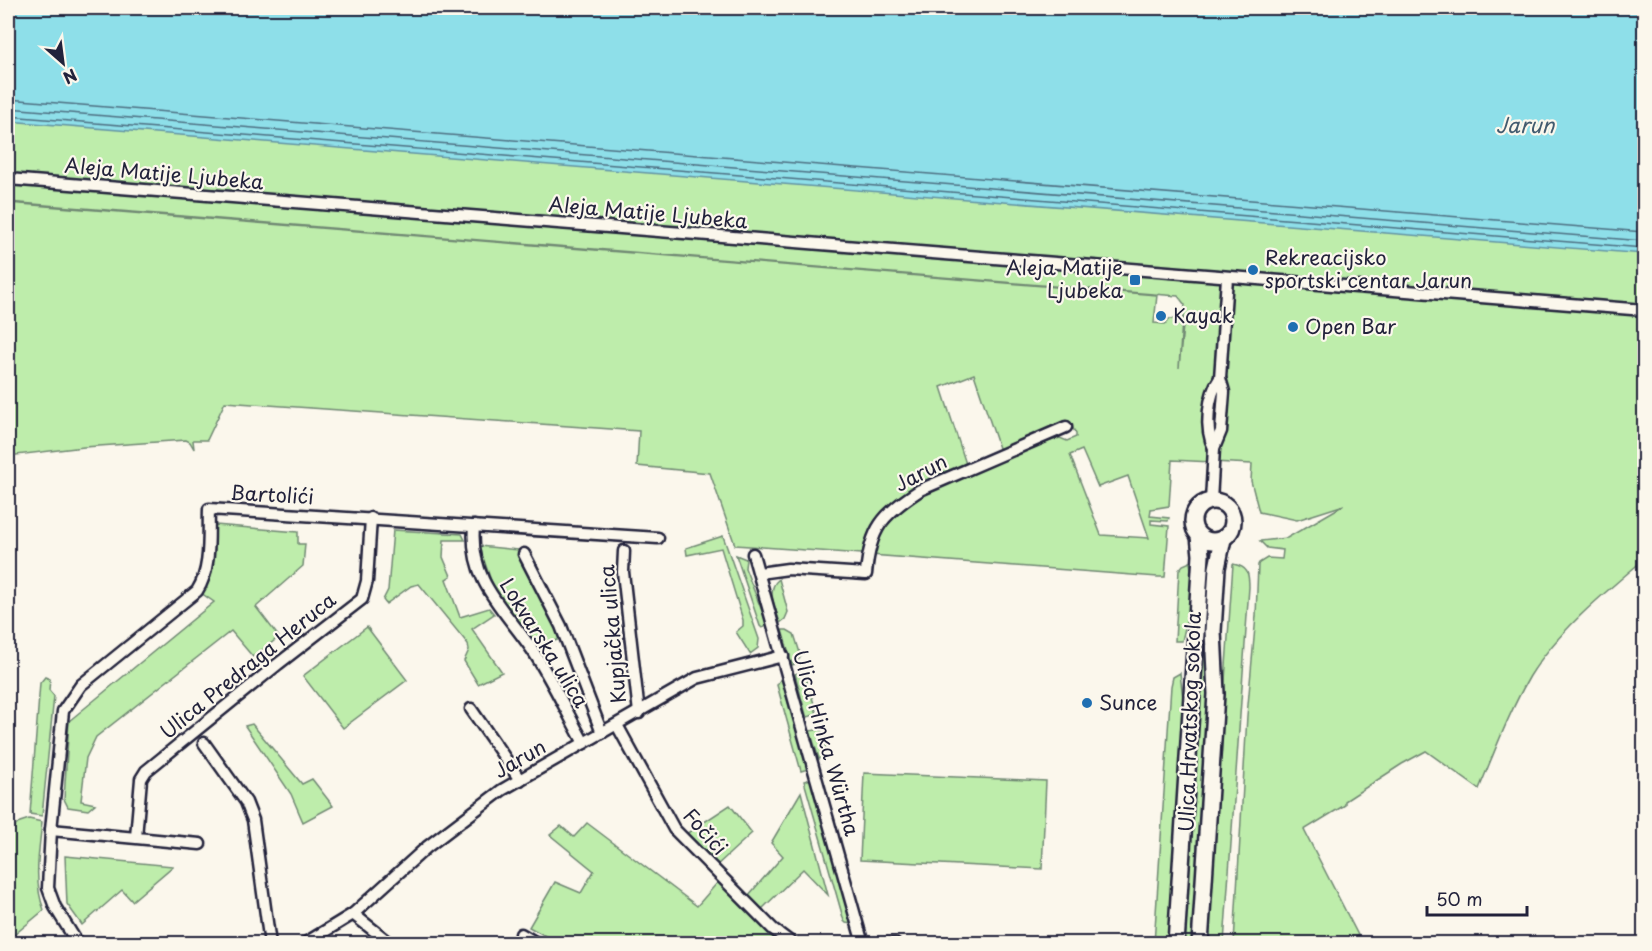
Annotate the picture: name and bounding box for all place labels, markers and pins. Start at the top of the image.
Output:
place label: Rekreacijsko sportski centar Jarun [1265,242,1472,295]
place label: Aleja Matije Ljubeka [1006,252,1124,305]
marker: Rekreacijsko sportski centar Jarun [1246,263,1260,277]
marker: Aleja Matije Ljubeka [1128,273,1142,287]
place label: Kayak [1173,300,1233,330]
marker: Kayak [1154,309,1168,323]
place label: Open Bar [1305,311,1396,341]
marker: Open Bar [1286,320,1300,334]
place label: Sunce [1099,687,1157,717]
marker: Sunce [1080,696,1094,710]

